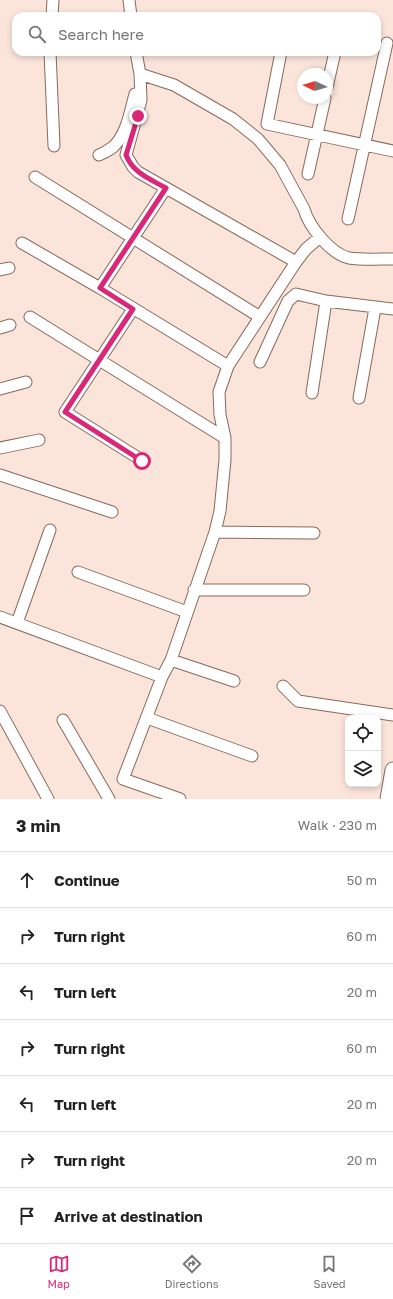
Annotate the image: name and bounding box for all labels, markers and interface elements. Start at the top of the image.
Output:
search box [12,12,381,56]
icon: search [26,23,48,45]
text: Search here [58,25,144,43]
north arrow [297,68,333,104]
route end [129,107,147,125]
route start [133,452,151,470]
map controls [345,715,381,787]
button: locate [345,715,381,751]
button: layers [345,751,381,787]
text: 3 min [16,815,60,836]
text: Walk · 230 m [298,817,377,833]
icon: ahead [16,869,38,891]
text: Continue [54,871,120,889]
text: 50 m [347,872,377,888]
icon: right [16,925,38,947]
text: Turn right [54,927,125,945]
text: 60 m [346,928,377,944]
icon: left [16,981,38,1003]
text: Turn left [54,983,116,1001]
text: 20 m [347,984,377,1000]
icon: right [16,1037,38,1059]
text: Turn right [54,1039,125,1057]
text: 60 m [346,1040,377,1056]
icon: left [16,1093,38,1115]
text: Turn left [54,1095,116,1113]
text: 20 m [347,1096,377,1112]
icon: right [16,1149,38,1171]
text: Turn right [54,1151,125,1169]
text: 20 m [347,1152,377,1168]
icon: arrive [16,1205,38,1227]
text: Arrive at destination [54,1207,203,1225]
tab: Map [47,1253,70,1290]
tab: Directions [165,1253,219,1290]
tab: Saved [313,1253,346,1290]

